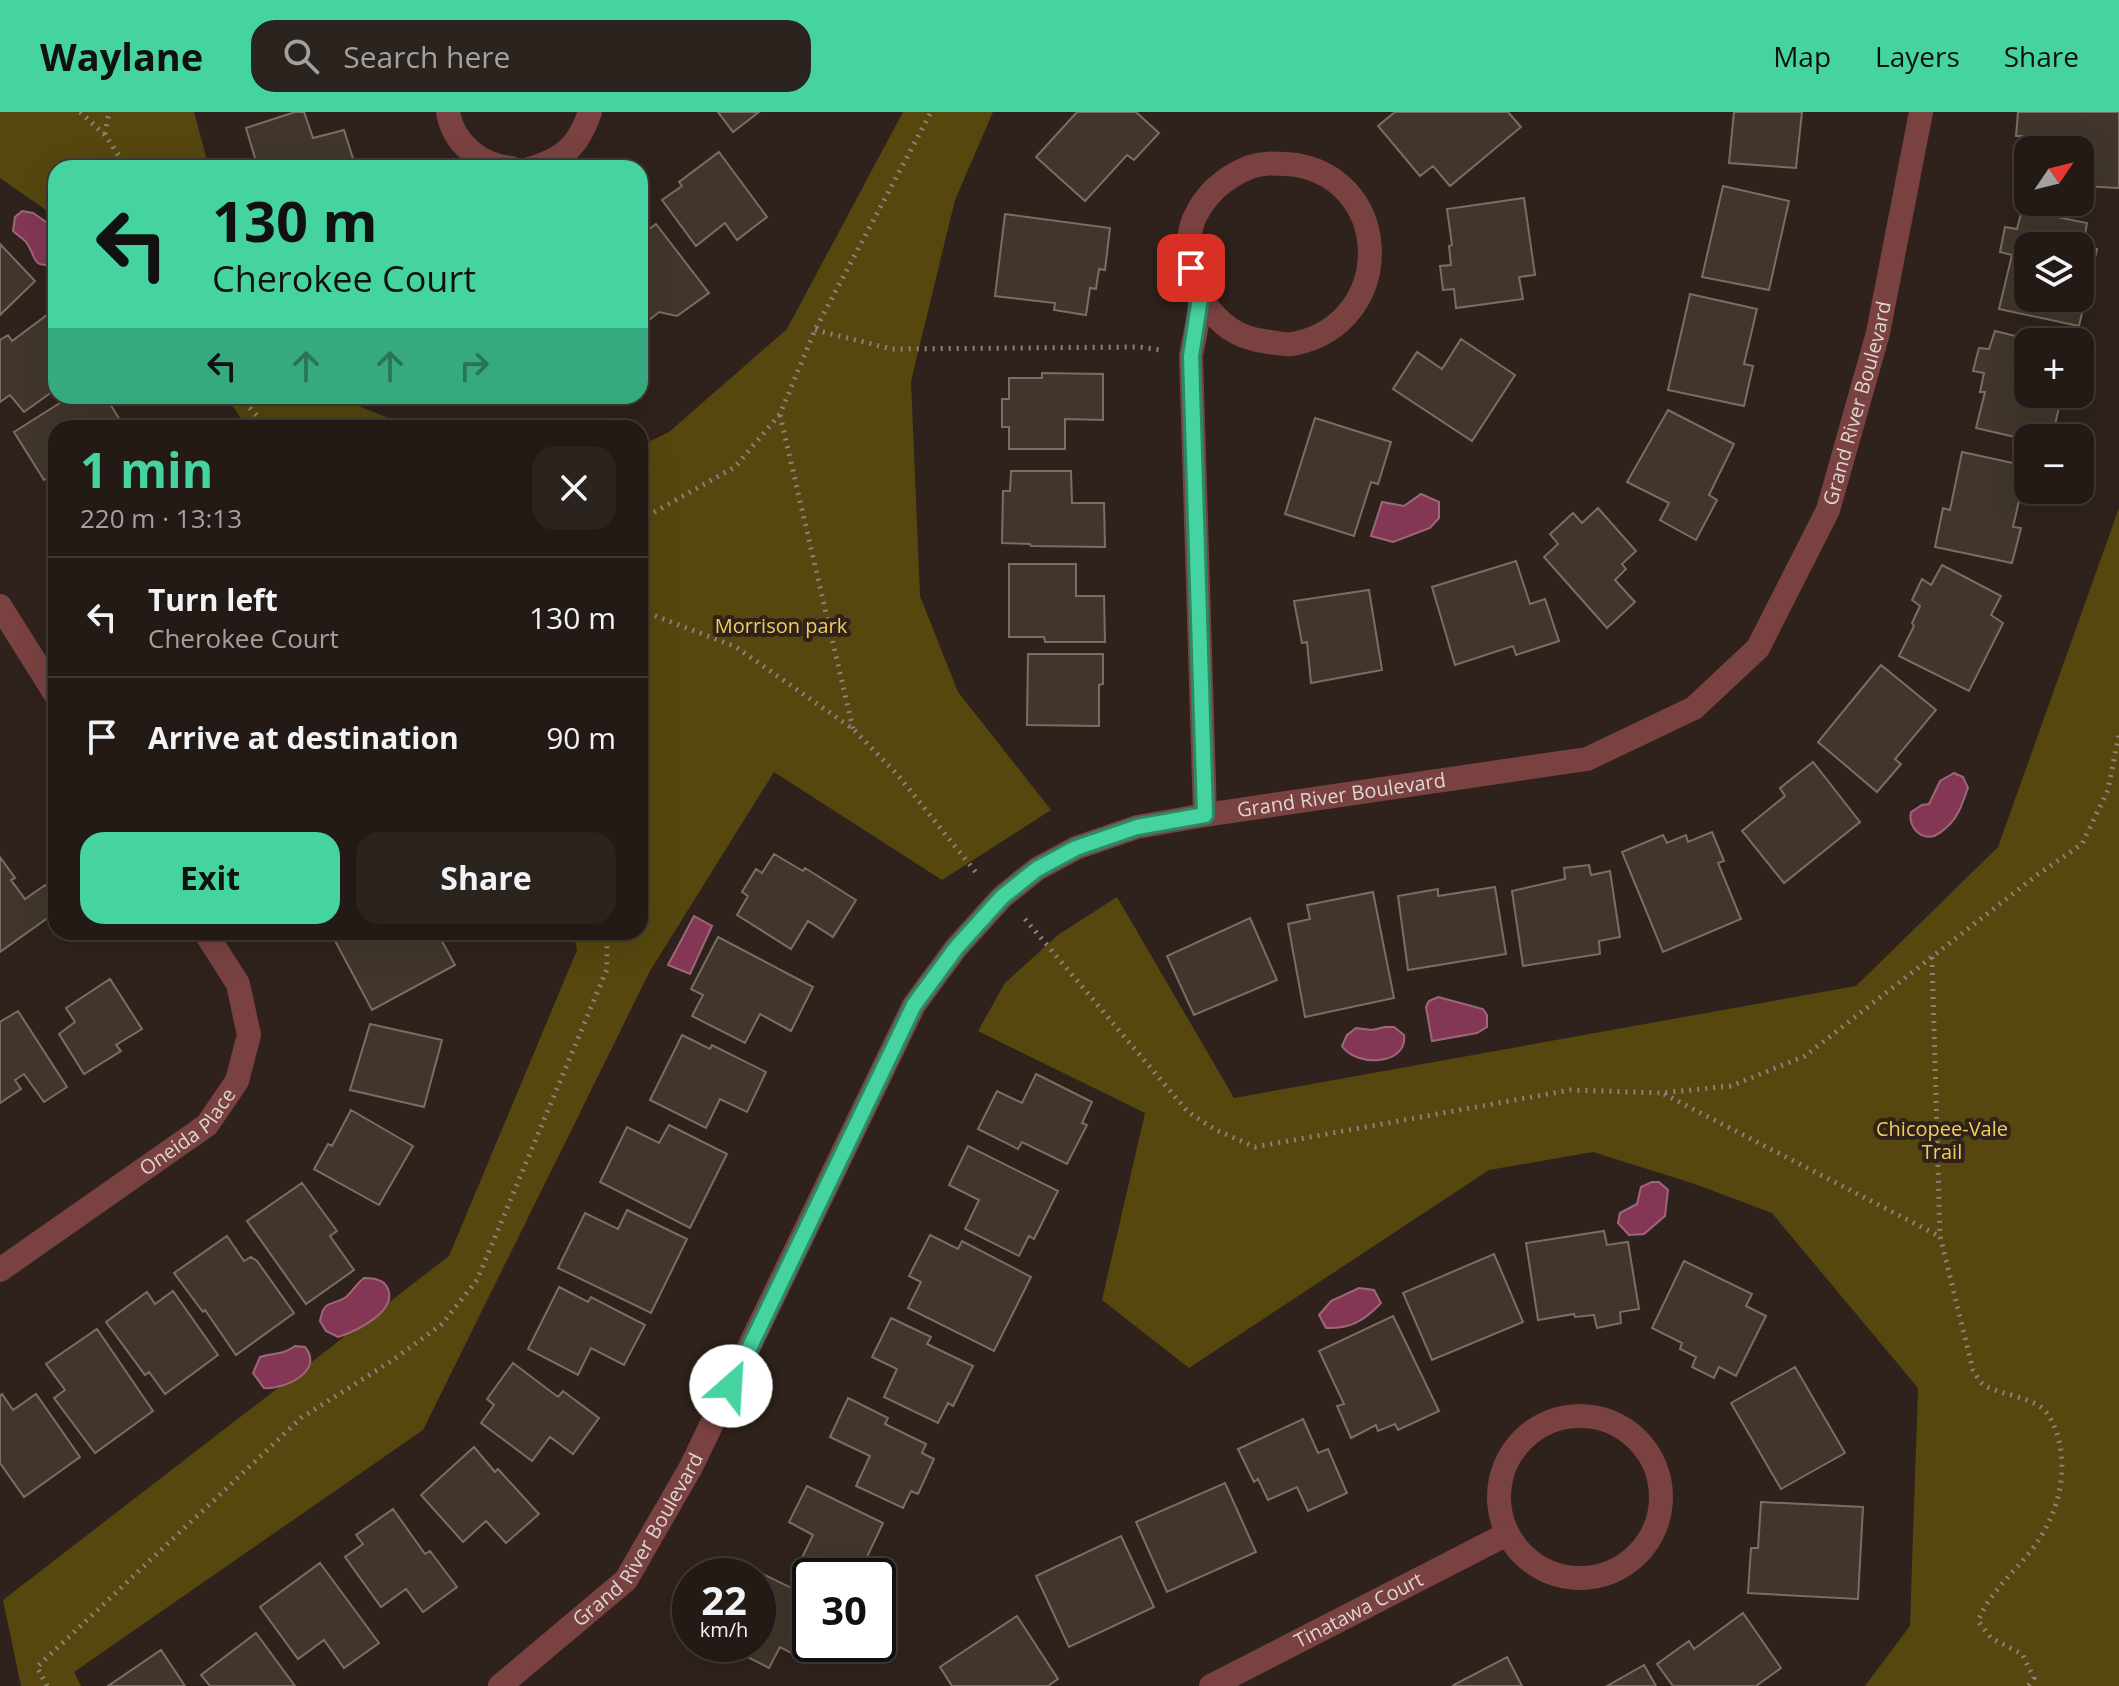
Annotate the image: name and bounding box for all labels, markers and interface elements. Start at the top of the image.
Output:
search box [251,20,811,92]
text: Waylane [40,30,203,82]
icon: search [279,34,323,78]
text: Search here [343,36,510,77]
text: Map [1773,37,1831,75]
text: Layers [1875,37,1960,75]
text: Share [2004,37,2079,75]
north arrow [2014,136,2094,216]
map controls [2014,136,2094,504]
text: 130 m [212,182,378,258]
icon: left [80,192,184,296]
button: layers [2014,232,2094,312]
pin [1157,234,1225,302]
icon: arrive [1169,246,1213,290]
text: Cherokee Court [212,254,476,303]
street label: Grand River Boulevard [1816,299,1897,508]
button: + [2014,328,2094,408]
icon: left [200,344,244,388]
icon: ahead [284,344,328,388]
icon: ahead [368,344,412,388]
icon: right [452,344,496,388]
button: − [2014,424,2094,504]
text: 1 min [80,437,213,502]
button: close [532,446,616,530]
text: 220 m · 13:13 [80,500,242,536]
text: Turn left [148,579,278,620]
icon: left [80,595,124,639]
text: 130 m [529,597,616,638]
park label: Morrison park [715,612,848,639]
text: Cherokee Court [148,620,339,656]
icon: arrive [80,715,124,759]
text: Arrive at destination [148,717,459,758]
text: 90 m [546,717,616,758]
street label: Grand River Boulevard [1235,766,1447,823]
button: Exit [80,832,340,924]
button: Share [356,832,616,924]
street label: Oneida Place [134,1082,241,1181]
park label: Chicopee-Vale Trail [1876,1115,2008,1165]
position arrow [689,1344,773,1428]
street label: Grand River Boulevard [566,1448,709,1632]
speed limit sign: 30 [792,1558,896,1662]
street label: Tinatawa Court [1289,1565,1428,1654]
text: 22 [701,1572,747,1627]
text: km/h [700,1616,748,1643]

